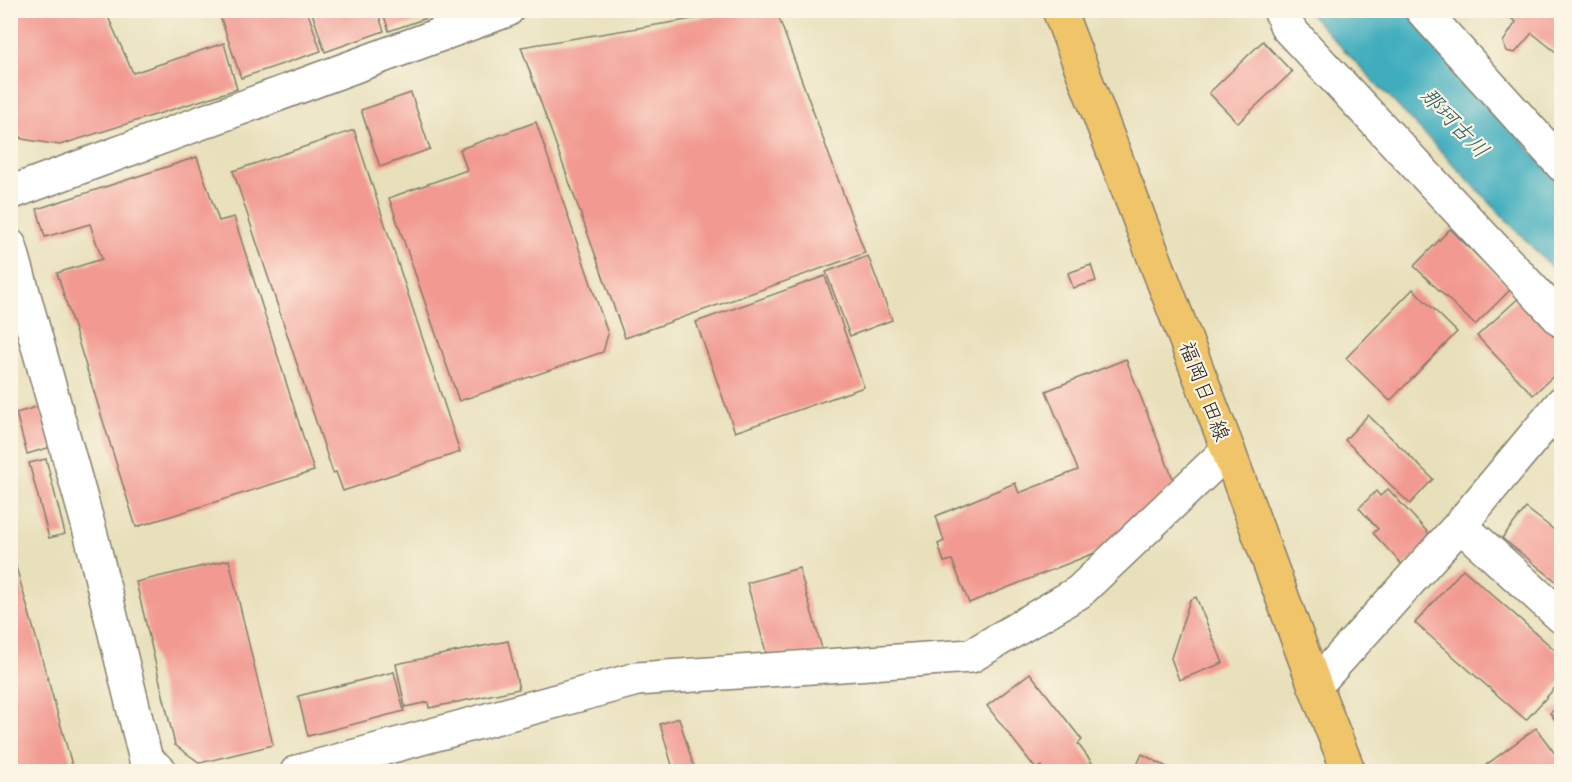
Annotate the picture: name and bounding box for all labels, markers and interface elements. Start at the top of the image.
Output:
water label: 那珂古川 [1414,80,1496,164]
street label: 福岡日田線 [1173,337,1237,445]

